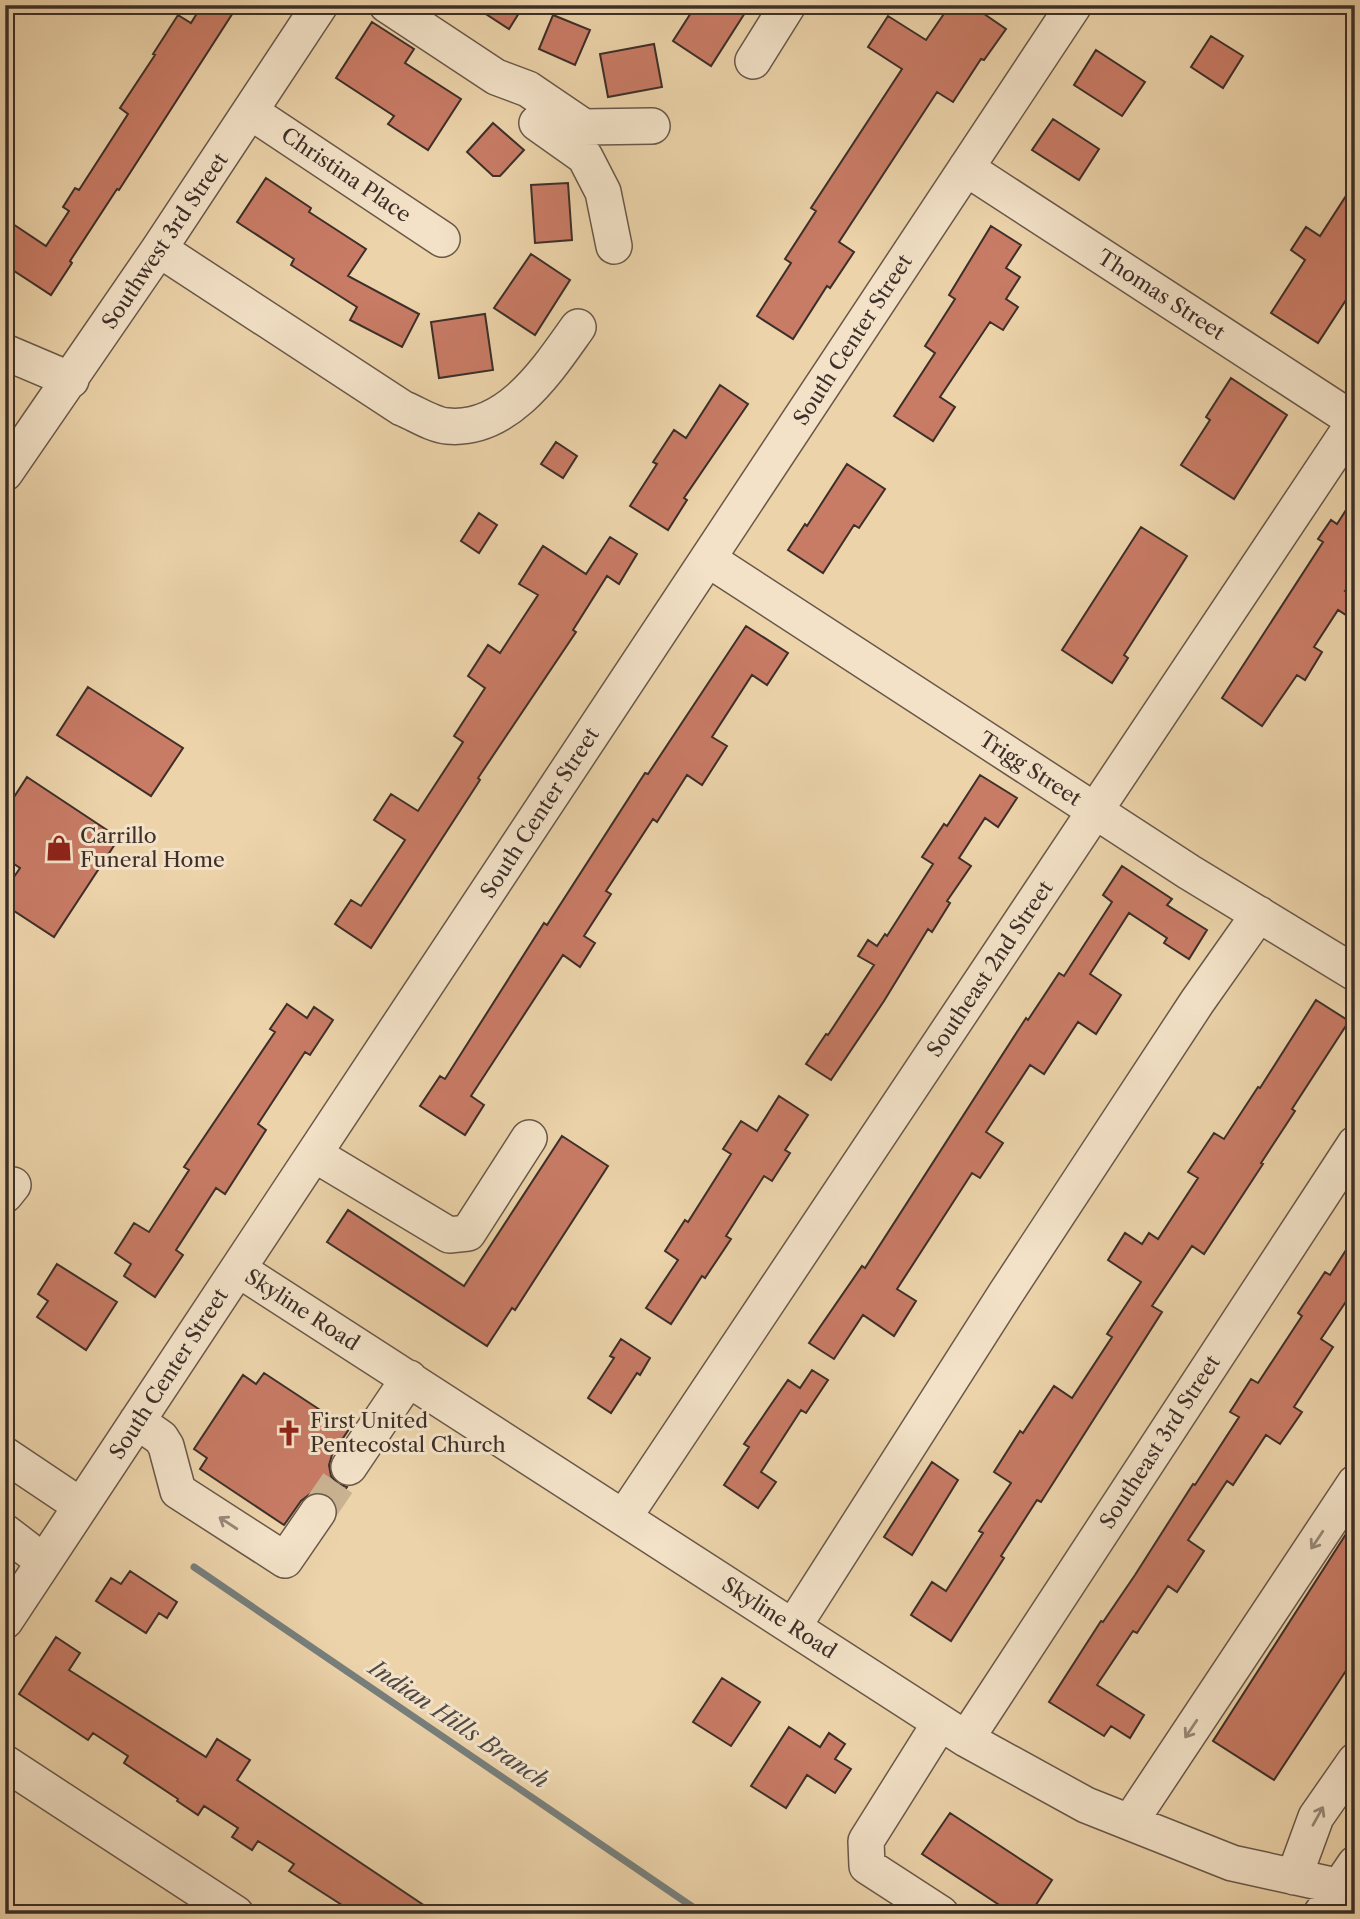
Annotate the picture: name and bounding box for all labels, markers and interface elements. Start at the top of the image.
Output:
street label: Christina Place [277,122,416,227]
street label: Southwest 3rd Street [96,147,233,334]
street label: Thomas Street [1093,244,1230,345]
street label: South Center Street [788,249,917,430]
street label: South Center Street [475,722,604,903]
street label: Trigg Street [974,726,1087,811]
place label: Carrillo Funeral Home [80,823,225,872]
shop icon: Carrillo Funeral Home [44,833,74,863]
street label: Southeast 2nd Street [921,875,1058,1062]
street label: Skyline Road [241,1263,364,1356]
street label: South Center Street [104,1283,233,1464]
street label: Southeast 3rd Street [1094,1350,1225,1533]
place label: First United Pentecostal Church [310,1408,506,1457]
church icon: First United Pentecostal Church [274,1418,304,1448]
one-way arrow [219,1516,238,1531]
one-way arrow [1310,1530,1324,1549]
street label: Skyline Road [718,1571,841,1664]
water label: Indian Hills Branch [362,1652,554,1794]
one-way arrow [1184,1719,1198,1738]
one-way arrow [1311,1806,1325,1826]

